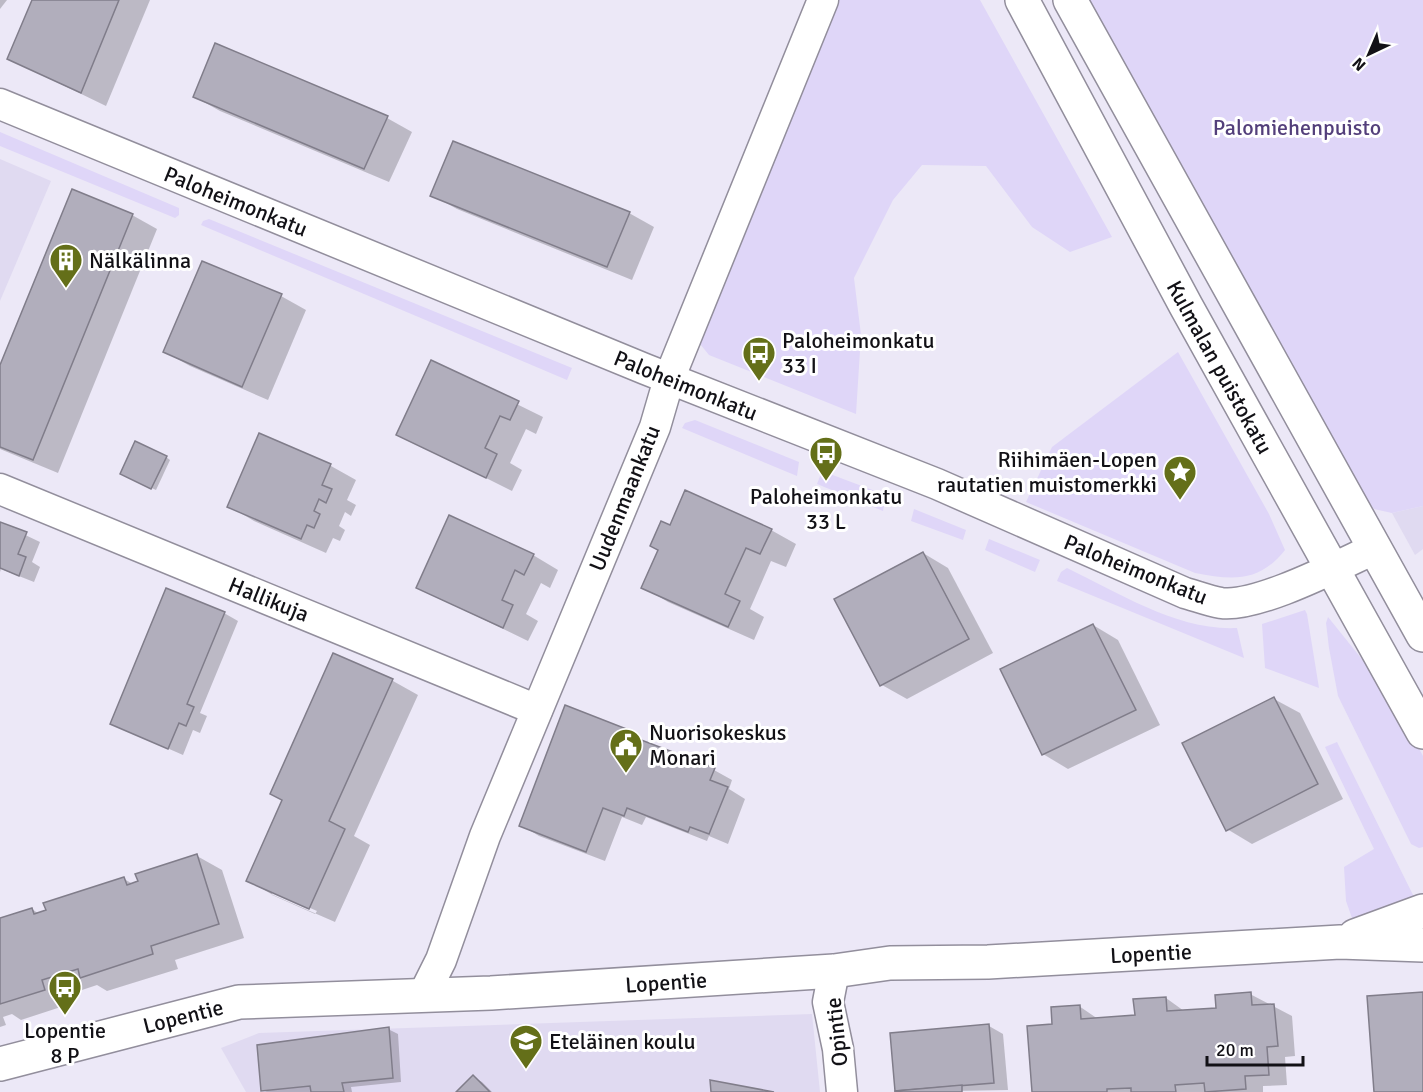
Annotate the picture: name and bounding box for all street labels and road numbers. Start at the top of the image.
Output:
street label: Paloheimonkatu [160,160,312,243]
street label: Kulmalan puistokatu [1161,276,1278,459]
street label: Paloheimonkatu [610,344,762,427]
street label: Uudenmaankatu [583,421,666,575]
street label: Paloheimonkatu [1060,528,1212,611]
street label: Hallikuja [225,571,313,628]
street label: Lopentie [1109,938,1193,969]
street label: Lopentie [624,966,708,999]
street label: Lopentie [140,993,226,1039]
street label: Opintie [819,996,854,1068]

